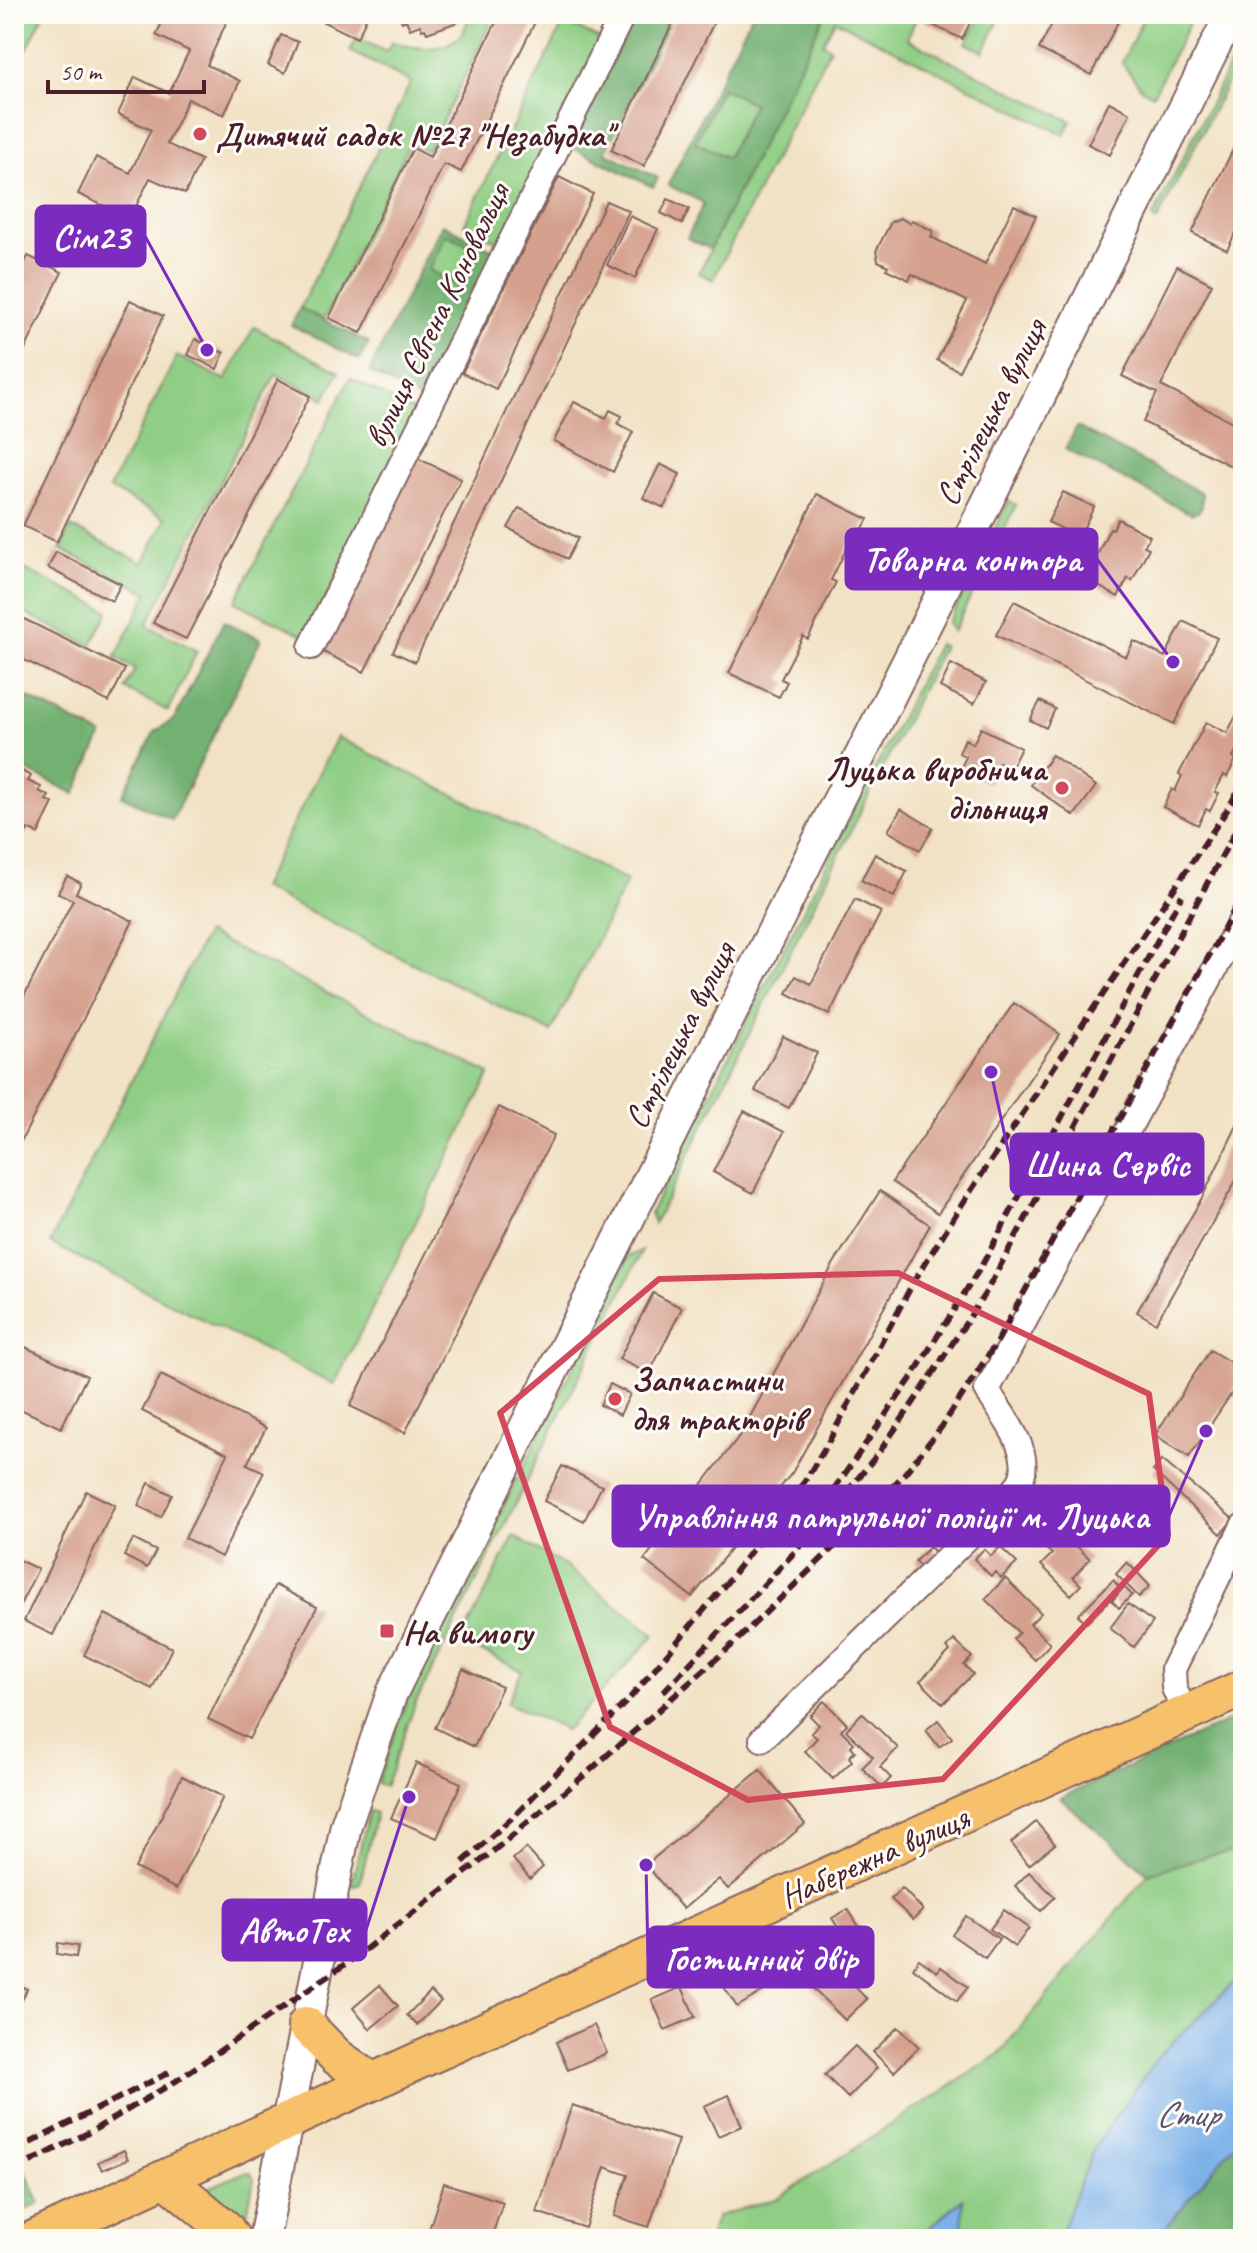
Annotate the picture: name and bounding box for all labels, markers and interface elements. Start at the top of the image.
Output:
scale bar [48,44,204,94]
text: 50 m [60,57,103,87]
place label: Дитячий садок №27 "Незабудка" [216,113,619,157]
marker: Дитячий садок №27 "Незабудка" [191,125,209,143]
street label: вулиця Євгена Коновальця [354,174,520,454]
callout: Сім23 [36,206,145,266]
text: Сім23 [53,214,133,260]
street label: Стрілецька вулиця [925,310,1057,513]
callout: Товарна контора [846,529,1097,589]
text: Товарна контора [863,536,1084,582]
place label: Луцька виробнича дільниця [825,747,1049,829]
marker: Луцька виробнича дільниця [1053,779,1071,797]
street label: Стрілецька вулиця [614,933,746,1136]
callout: Шина Сервіс [1011,1134,1203,1194]
text: Шина Сервіс [1024,1141,1191,1187]
place label: Запчастини для тракторів [631,1358,812,1440]
marker: Запчастини для тракторів [606,1390,624,1408]
callout: Управління патрульної поліції м. Луцька [613,1486,1169,1546]
text: Управління патрульної поліції м. Луцька [633,1493,1151,1539]
place label: На вимогу [403,1610,535,1653]
marker: На вимогу [378,1622,396,1640]
street label: Набережна вулиця [773,1795,977,1917]
callout: АвтоТех [223,1900,366,1960]
text: АвтоТех [239,1907,352,1953]
callout: Гостинний двір [648,1927,873,1987]
text: Гостинний двір [665,1935,860,1981]
water label: Стир [1156,2091,1224,2137]

